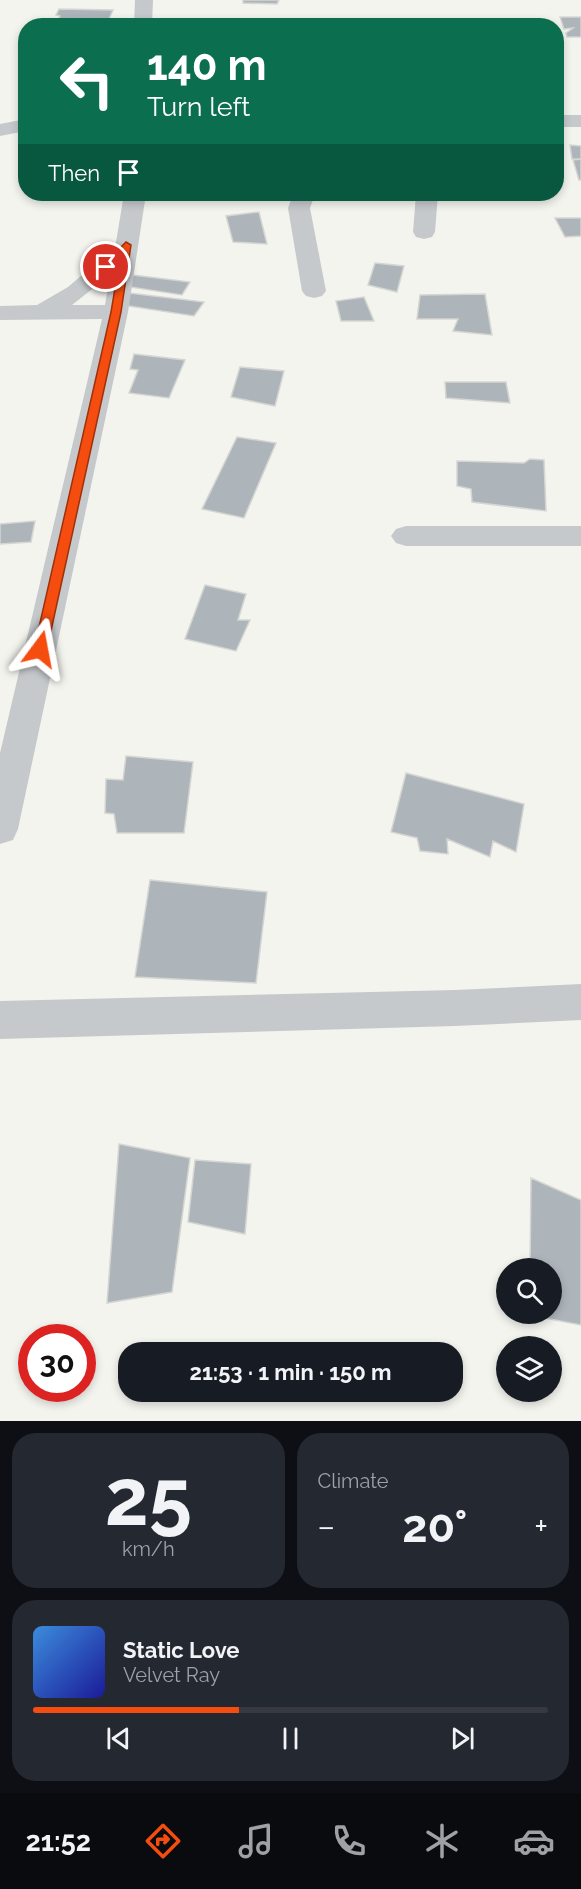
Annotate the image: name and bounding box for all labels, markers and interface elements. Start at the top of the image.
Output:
text: 140 m [147,41,267,90]
icon: left [48,42,126,120]
text: Turn left [147,91,250,122]
icon: arrive [112,156,145,189]
text: Then [48,160,100,186]
pin [80,241,131,292]
icon: arrive [89,250,122,283]
position arrow [8,617,72,681]
map controls [496,1258,562,1402]
button: search [496,1258,562,1324]
speed limit sign: 30 [18,1324,96,1402]
button: layers [496,1336,562,1402]
text: 21:53 · 1 min · 150 m [189,1359,392,1385]
text: 25 [105,1452,192,1543]
text: Climate [318,1469,389,1493]
text: 20° [402,1500,467,1553]
text: − [318,1507,335,1546]
text: + [534,1507,548,1546]
text: km/h [122,1537,175,1561]
text: Static Love [123,1637,240,1663]
text: Velvet Ray [123,1663,220,1687]
icon: previous [102,1722,135,1755]
icon: pause [274,1722,307,1755]
icon: next [446,1722,479,1755]
icon: directions [142,1820,184,1862]
icon: music [235,1820,277,1862]
icon: phone [328,1820,370,1862]
icon: climate [421,1820,463,1862]
icon: car [513,1820,555,1862]
text: 21:52 [25,1826,91,1857]

